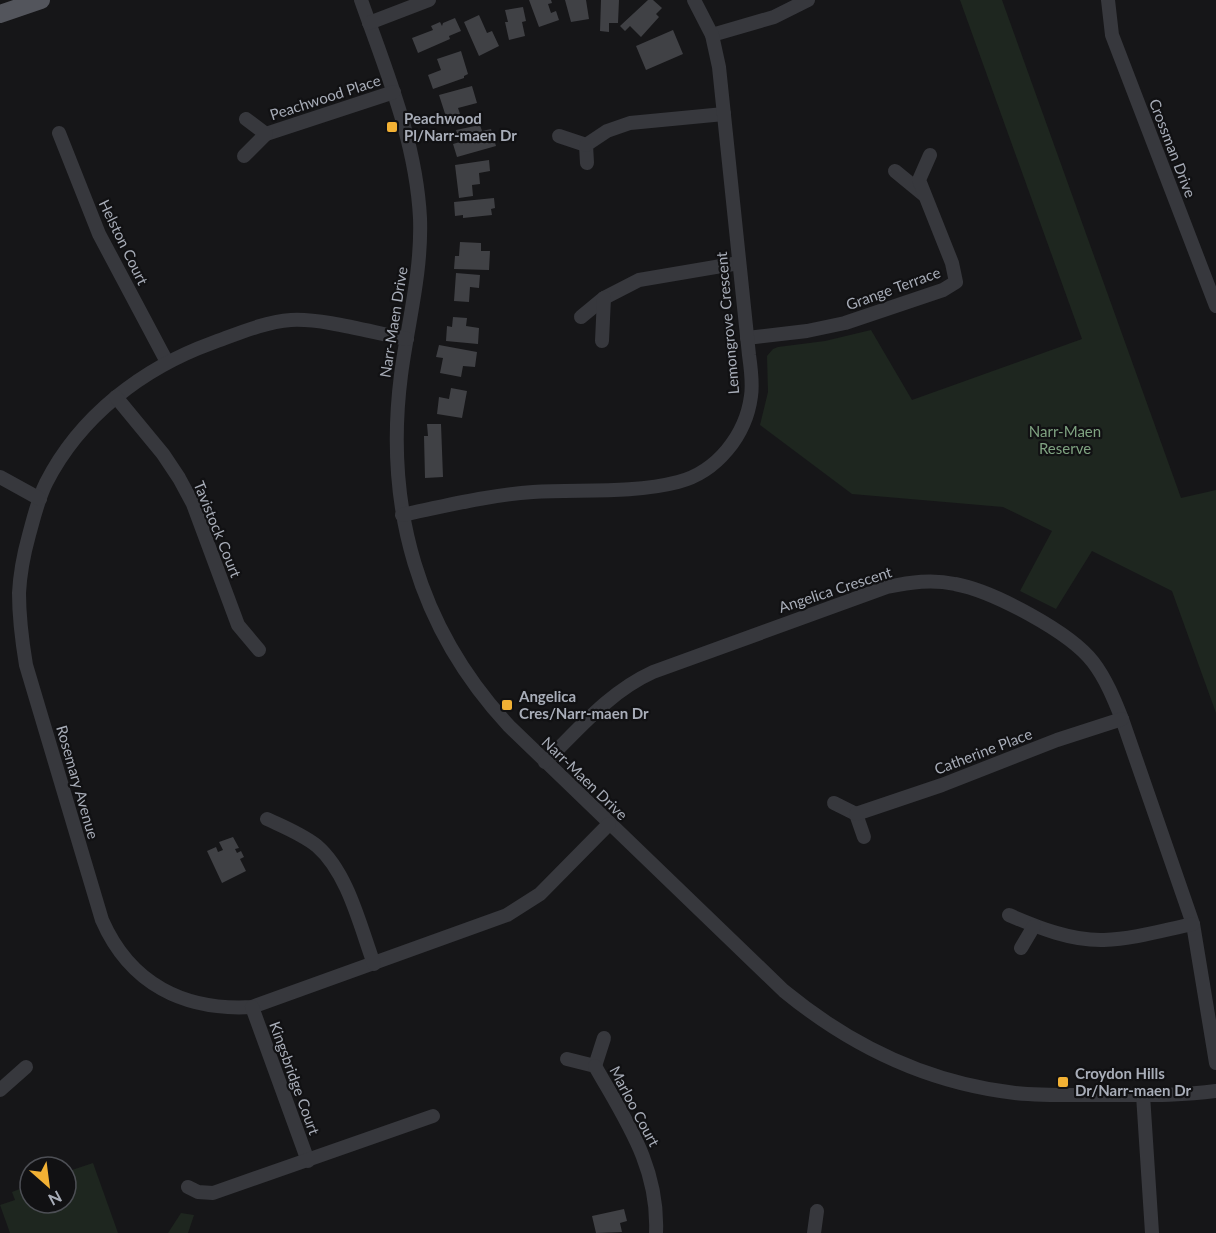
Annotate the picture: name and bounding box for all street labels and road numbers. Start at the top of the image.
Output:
street label: Peachwood Place [267,71,383,123]
street label: Crossman Drive [1146,96,1200,200]
street label: Helston Court [96,196,153,288]
street label: Lemongrove Crescent [712,250,742,395]
street label: Grange Terrace [843,263,943,313]
street label: Narr-Maen Drive [375,265,411,379]
street label: Tavistock Court [190,478,246,580]
street label: Angelica Crescent [776,562,894,616]
street label: Rosemary Avenue [53,723,103,841]
street label: Catherine Place [932,724,1034,778]
street label: Narr-Maen Drive [538,733,632,823]
street label: Kingsbridge Court [266,1019,324,1138]
street label: Marloo Court [606,1063,664,1150]

